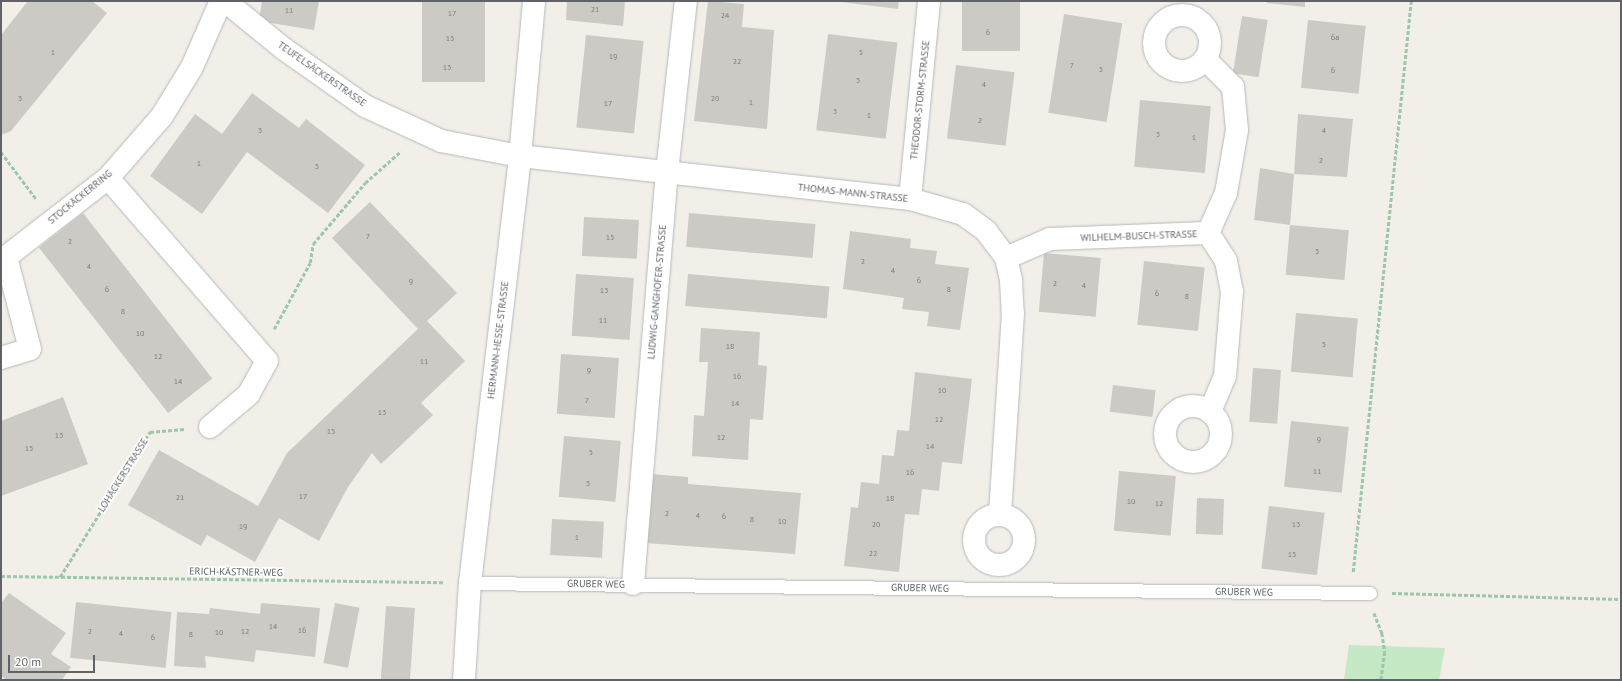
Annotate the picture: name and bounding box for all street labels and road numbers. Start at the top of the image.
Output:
street label: TEUFELSÄCKERSTRASSE [275,39,369,109]
street label: THEODOR-STORM-STRASSE [908,40,932,160]
street label: STOCKÄCKERRING [45,167,115,227]
street label: THOMAS-MANN-STRASSE [797,181,909,205]
street label: LUDWIG-GANGHOFER-STRASSE [645,224,669,360]
street label: WILHELM-BUSCH-STRASSE [1080,228,1198,244]
street label: HERMANN-HESSE-STRASSE [485,280,511,400]
street label: LOHÄCKERSTRASSE [95,436,151,514]
street label: ERICH-KÄSTNER-WEG [189,565,283,579]
street label: GRUBER WEG [567,577,625,591]
street label: GRUBER WEG [891,581,949,595]
street label: GRUBER WEG [1215,585,1273,599]

